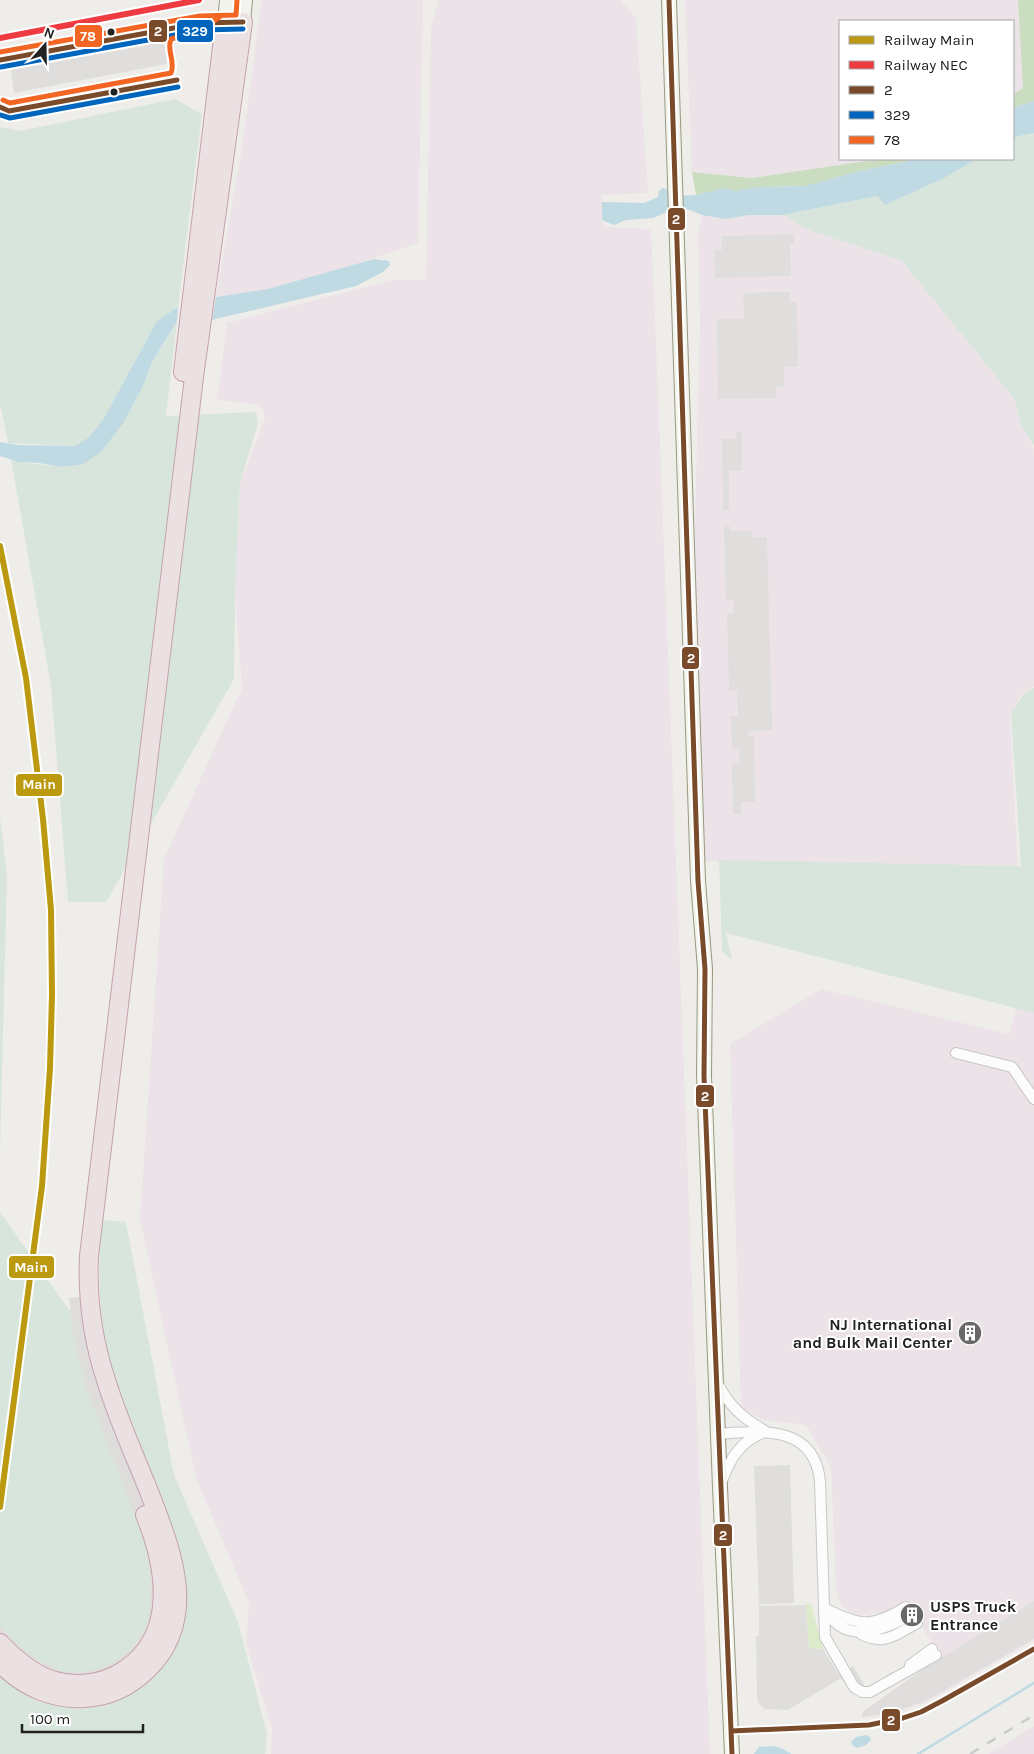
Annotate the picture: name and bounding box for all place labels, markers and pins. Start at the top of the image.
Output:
unlabelled marker [106,27,116,37]
unlabelled marker [109,87,119,97]
place label: NJ International and Bulk Mail Center [793,1315,953,1352]
building icon: NJ International and Bulk Mail Center [957,1320,983,1346]
place label: USPS Truck Entrance [930,1597,1017,1634]
building icon: USPS Truck Entrance [899,1602,925,1628]

